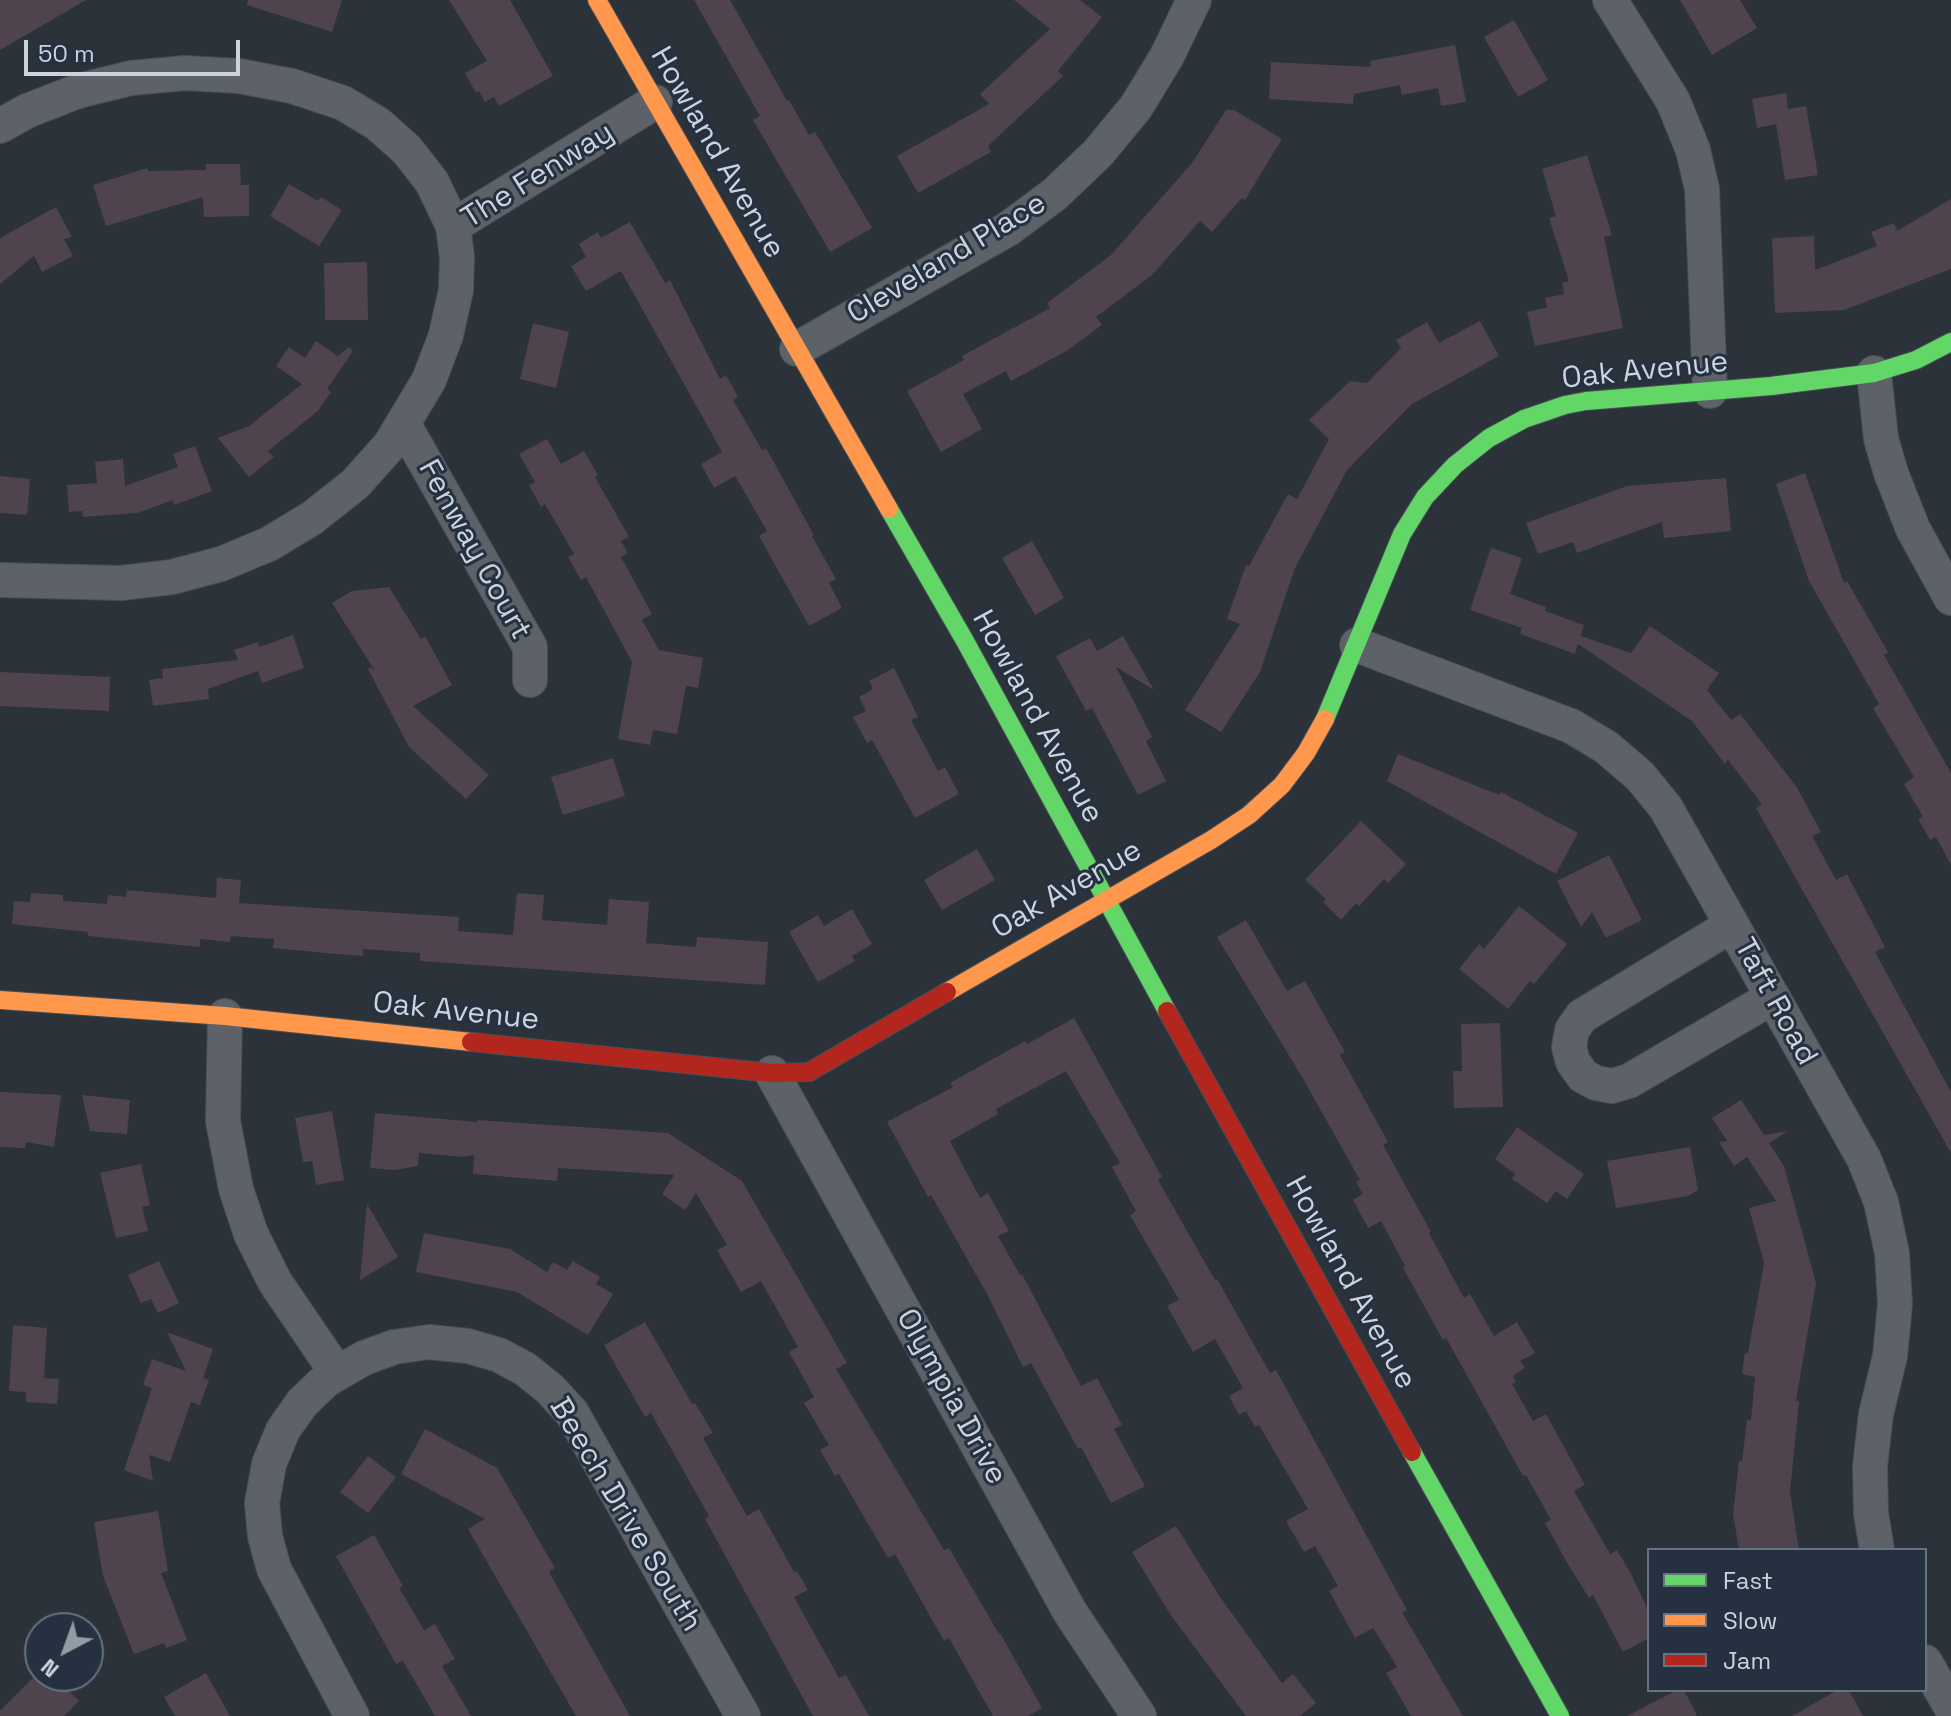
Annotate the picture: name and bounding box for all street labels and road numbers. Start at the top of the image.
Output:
street label: Howland Avenue [642,41,792,265]
street label: The Fenway [455,115,621,237]
street label: Cleveland Place [841,186,1053,332]
street label: Oak Avenue [1560,344,1730,398]
street label: Fenway Court [410,454,538,646]
street label: Howland Avenue [964,604,1110,830]
street label: Oak Avenue [986,833,1148,947]
street label: Taft Road [1726,932,1824,1072]
street label: Oak Avenue [371,985,541,1039]
street label: Howland Avenue [1277,1170,1423,1396]
street label: Olympia Drive [888,1303,1014,1491]
street label: Beech Drive South [541,1392,709,1638]

